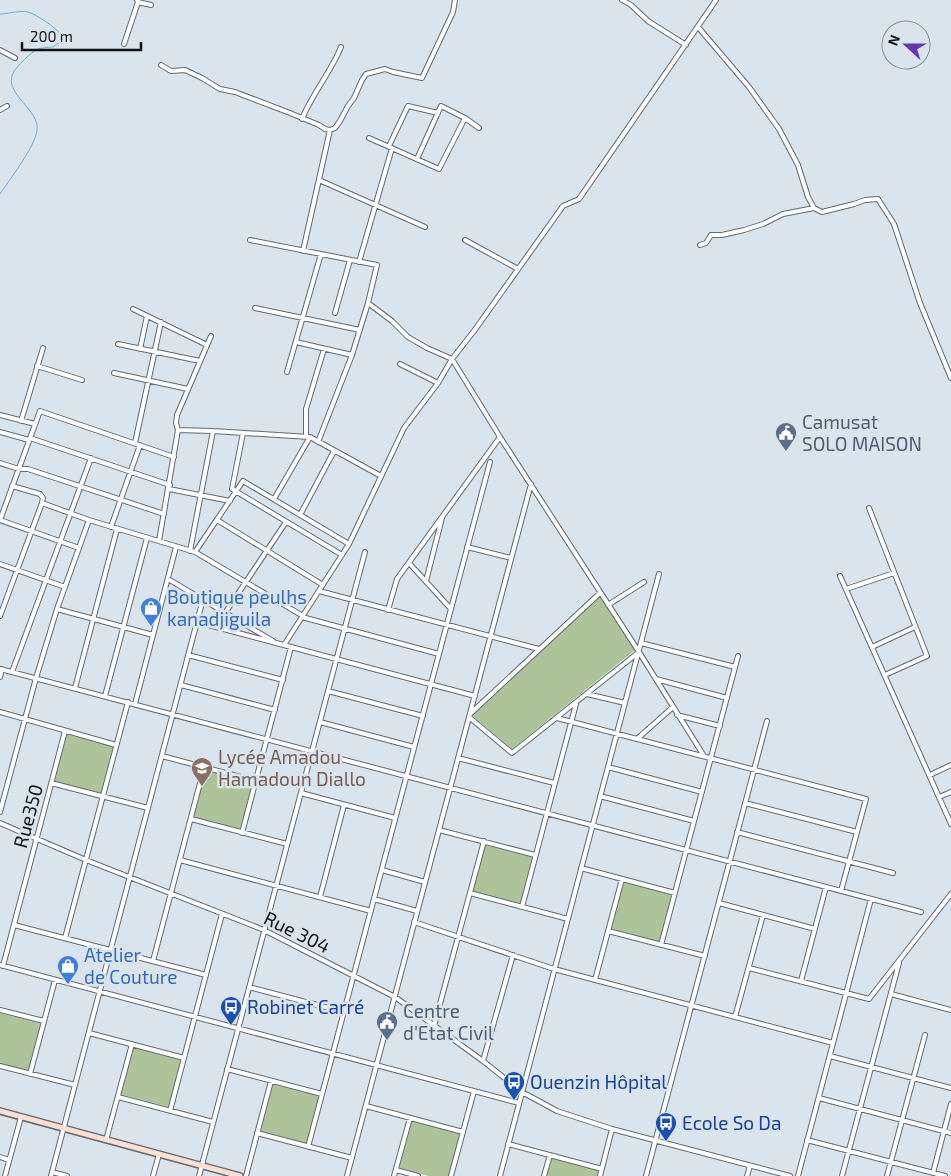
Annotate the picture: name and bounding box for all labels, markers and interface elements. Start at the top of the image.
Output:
scale bar [22,20,141,52]
north arrow [881,20,931,70]
text: 200 m [30,27,73,45]
text: N [884,32,903,48]
place label: Camusat SOLO MAISON [802,410,922,455]
public building icon: Camusat SOLO MAISON [774,421,798,452]
place label: Boutique peulhs kanadjiguila [167,585,307,630]
shop icon: Boutique peulhs kanadjiguila [139,596,163,627]
place label: Lycée Amadou Hamadoun Diallo [218,745,366,790]
school or university icon: Lycée Amadou Hamadoun Diallo [190,756,214,787]
street label: Rue350 [8,782,47,850]
street label: Rue 304 [260,906,334,957]
place label: Atelier de Couture [84,943,177,988]
shop icon: Atelier de Couture [56,954,80,985]
bus stop icon: Robinet Carré [219,995,243,1026]
place label: Robinet Carré [247,995,364,1018]
place label: Centre d'Etat Civil [403,999,494,1044]
public building icon: Centre d'Etat Civil [375,1010,399,1041]
bus stop icon: Ouenzin Hôpital [502,1070,526,1101]
place label: Ouenzin Hôpital [530,1070,667,1093]
bus stop icon: Ecole So Da [654,1111,678,1142]
place label: Ecole So Da [682,1111,781,1134]

